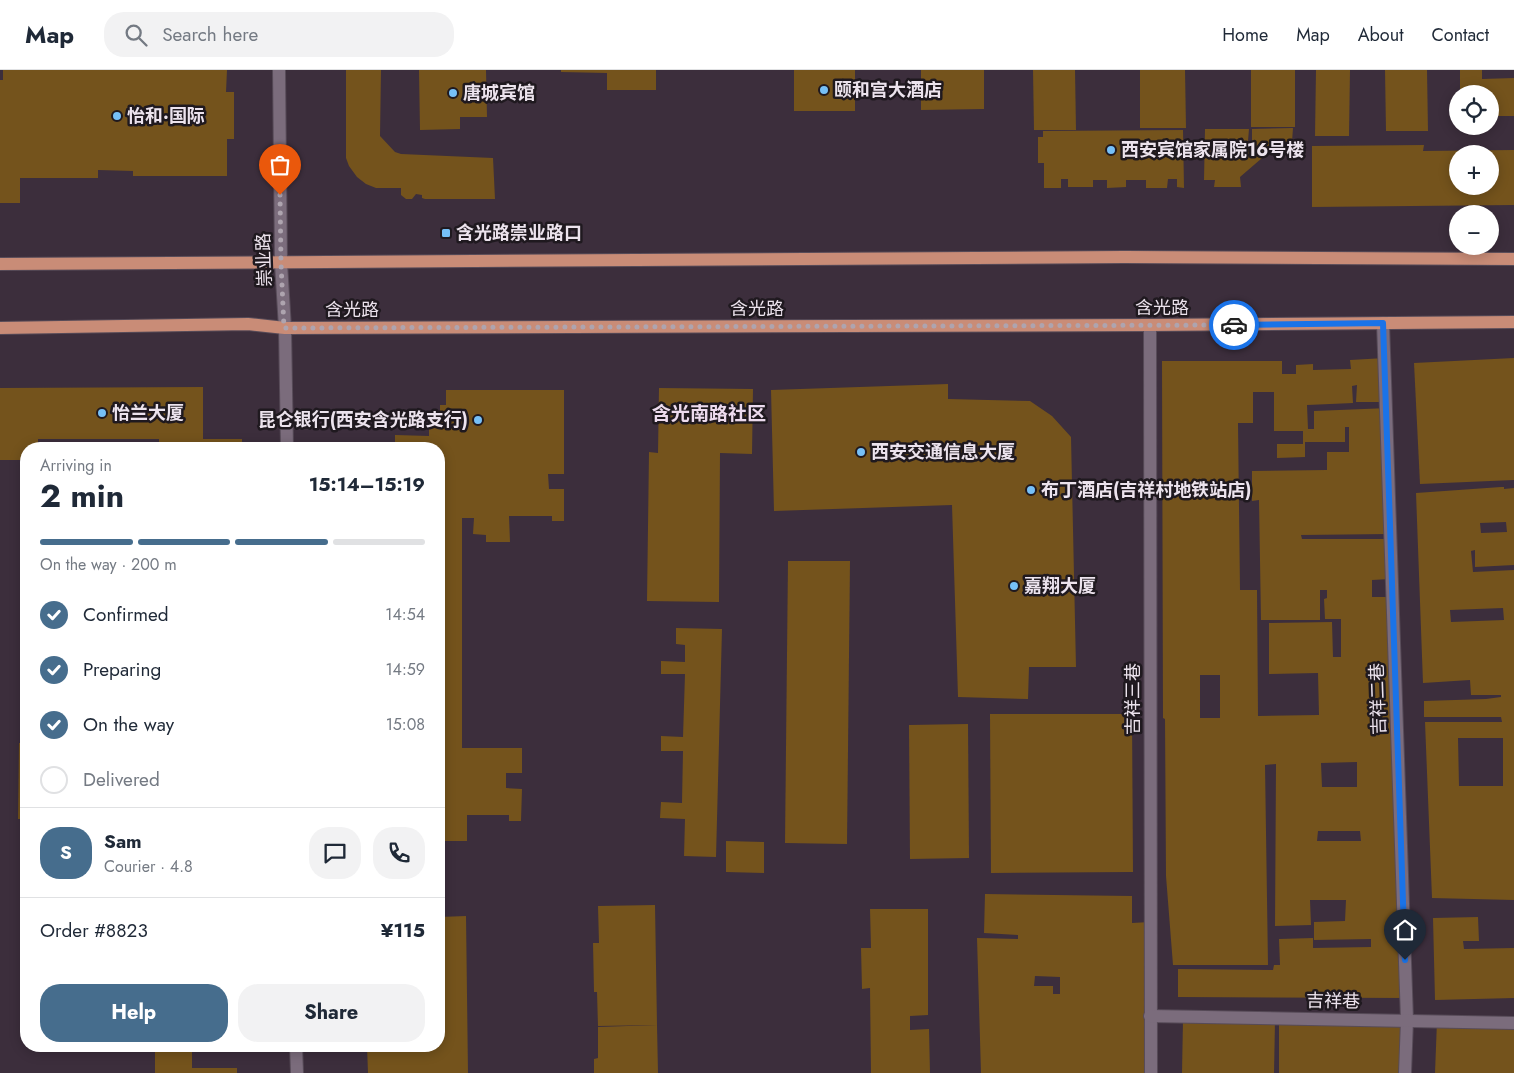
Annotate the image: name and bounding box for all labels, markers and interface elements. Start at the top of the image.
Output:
search box [104,12,454,57]
text: Map [25,17,74,52]
icon: search [122,21,150,49]
text: Search here [162,21,258,48]
text: Home [1222,22,1268,48]
text: Map [1296,22,1330,48]
text: About [1358,22,1403,48]
text: Contact [1431,22,1489,48]
place label: 颐和宫大酒店 [834,77,942,103]
place label: 唐城宾馆 [463,80,535,106]
marker: 颐和宫大酒店 [818,84,830,96]
map controls [1449,85,1499,255]
button: locate [1449,85,1499,135]
marker: 唐城宾馆 [447,87,459,99]
place label: 怡和·国际 [127,103,205,129]
marker: 怡和·国际 [111,110,123,122]
place label: 西安宾馆家属院16号楼 [1121,137,1304,163]
pin [259,144,301,195]
marker: 西安宾馆家属院16号楼 [1105,144,1117,156]
button: + [1449,145,1499,195]
icon: bag [266,151,294,179]
button: − [1449,205,1499,255]
place label: 含光路崇业路口 [456,220,582,246]
marker: 含光路崇业路口 [440,227,452,239]
street label: 崇业路 [250,233,278,287]
street label: 含光路 [1135,295,1189,321]
street label: 含光路 [730,296,784,322]
street label: 含光路 [325,297,379,323]
courier [1209,300,1259,350]
icon: car [1220,311,1248,339]
place label: 怡兰大厦 [112,400,184,426]
district label: 含光南路社区 [652,400,766,427]
marker: 怡兰大厦 [96,407,108,419]
place label: 昆仑银行(西安含光路支行) [258,407,468,433]
marker: 昆仑银行(西安含光路支行) [472,414,484,426]
place label: 西安交通信息大厦 [871,439,1015,465]
marker: 西安交通信息大厦 [855,446,867,458]
text: Arriving in [40,454,112,477]
text: 15:14–15:19 [309,471,425,498]
text: 2 min [40,473,124,519]
place label: 布丁酒店(吉祥村地铁站店) [1041,477,1251,503]
marker: 布丁酒店(吉祥村地铁站店) [1025,484,1037,496]
text: On the way · 200 m [40,553,177,576]
place label: 嘉翔大厦 [1024,573,1096,599]
marker: 嘉翔大厦 [1008,580,1020,592]
icon: check [40,601,68,629]
text: Confirmed [83,601,169,628]
text: 14:54 [385,603,425,626]
icon: check [40,656,68,684]
text: Preparing [83,656,161,683]
text: 14:59 [385,658,425,681]
street label: 吉祥三巷 [1120,663,1146,735]
street label: 吉祥二巷 [1364,663,1392,735]
icon: check [40,711,68,739]
text: On the way [83,711,174,738]
text: 15:08 [386,713,425,736]
text: Delivered [83,766,160,793]
button: chat [309,827,361,879]
button: phone [373,827,425,879]
text: Sam [104,828,142,855]
text: S [60,839,72,866]
text: Courier · 4.8 [104,855,193,878]
pin [1384,909,1426,960]
icon: home [1391,916,1419,944]
text: Order #8823 [40,917,148,944]
text: ¥115 [381,917,425,944]
button: Help [40,984,228,1042]
button: Share [238,984,425,1042]
street label: 吉祥巷 [1306,988,1360,1014]

